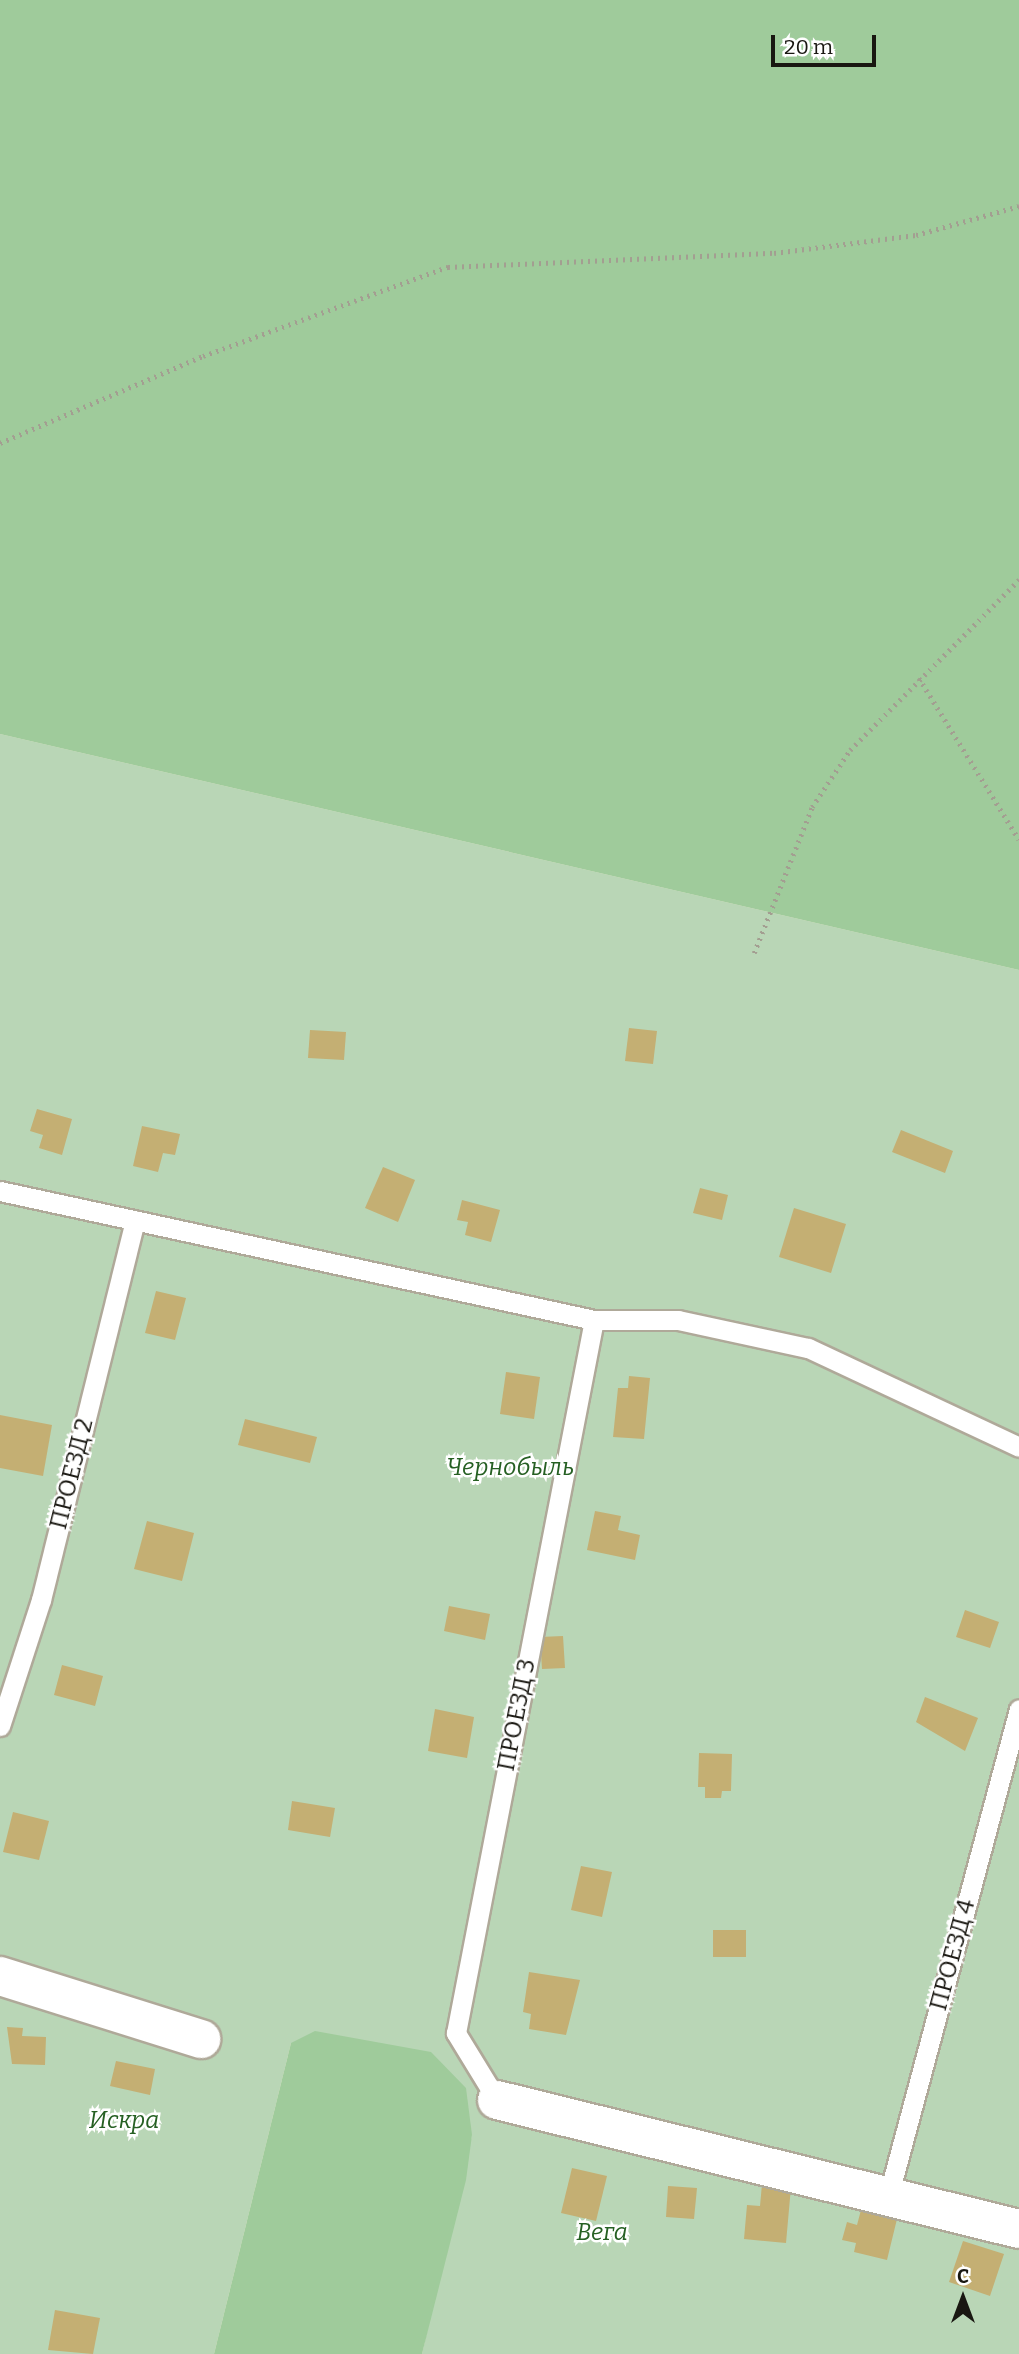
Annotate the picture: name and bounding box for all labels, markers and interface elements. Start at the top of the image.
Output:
scale bar [774,21,879,65]
text: 20 m [784,34,833,60]
street label: ПРОЕЗД 2 [44,1416,100,1532]
park label: Чернобыль [446,1454,574,1482]
street label: ПРОЕЗД 3 [492,1656,542,1774]
street label: ПРОЕЗД 4 [924,1896,982,2014]
park label: Искра [89,2107,159,2135]
park label: Вега [576,2219,628,2247]
north arrow [928,2263,998,2333]
text: С [957,2265,969,2288]

